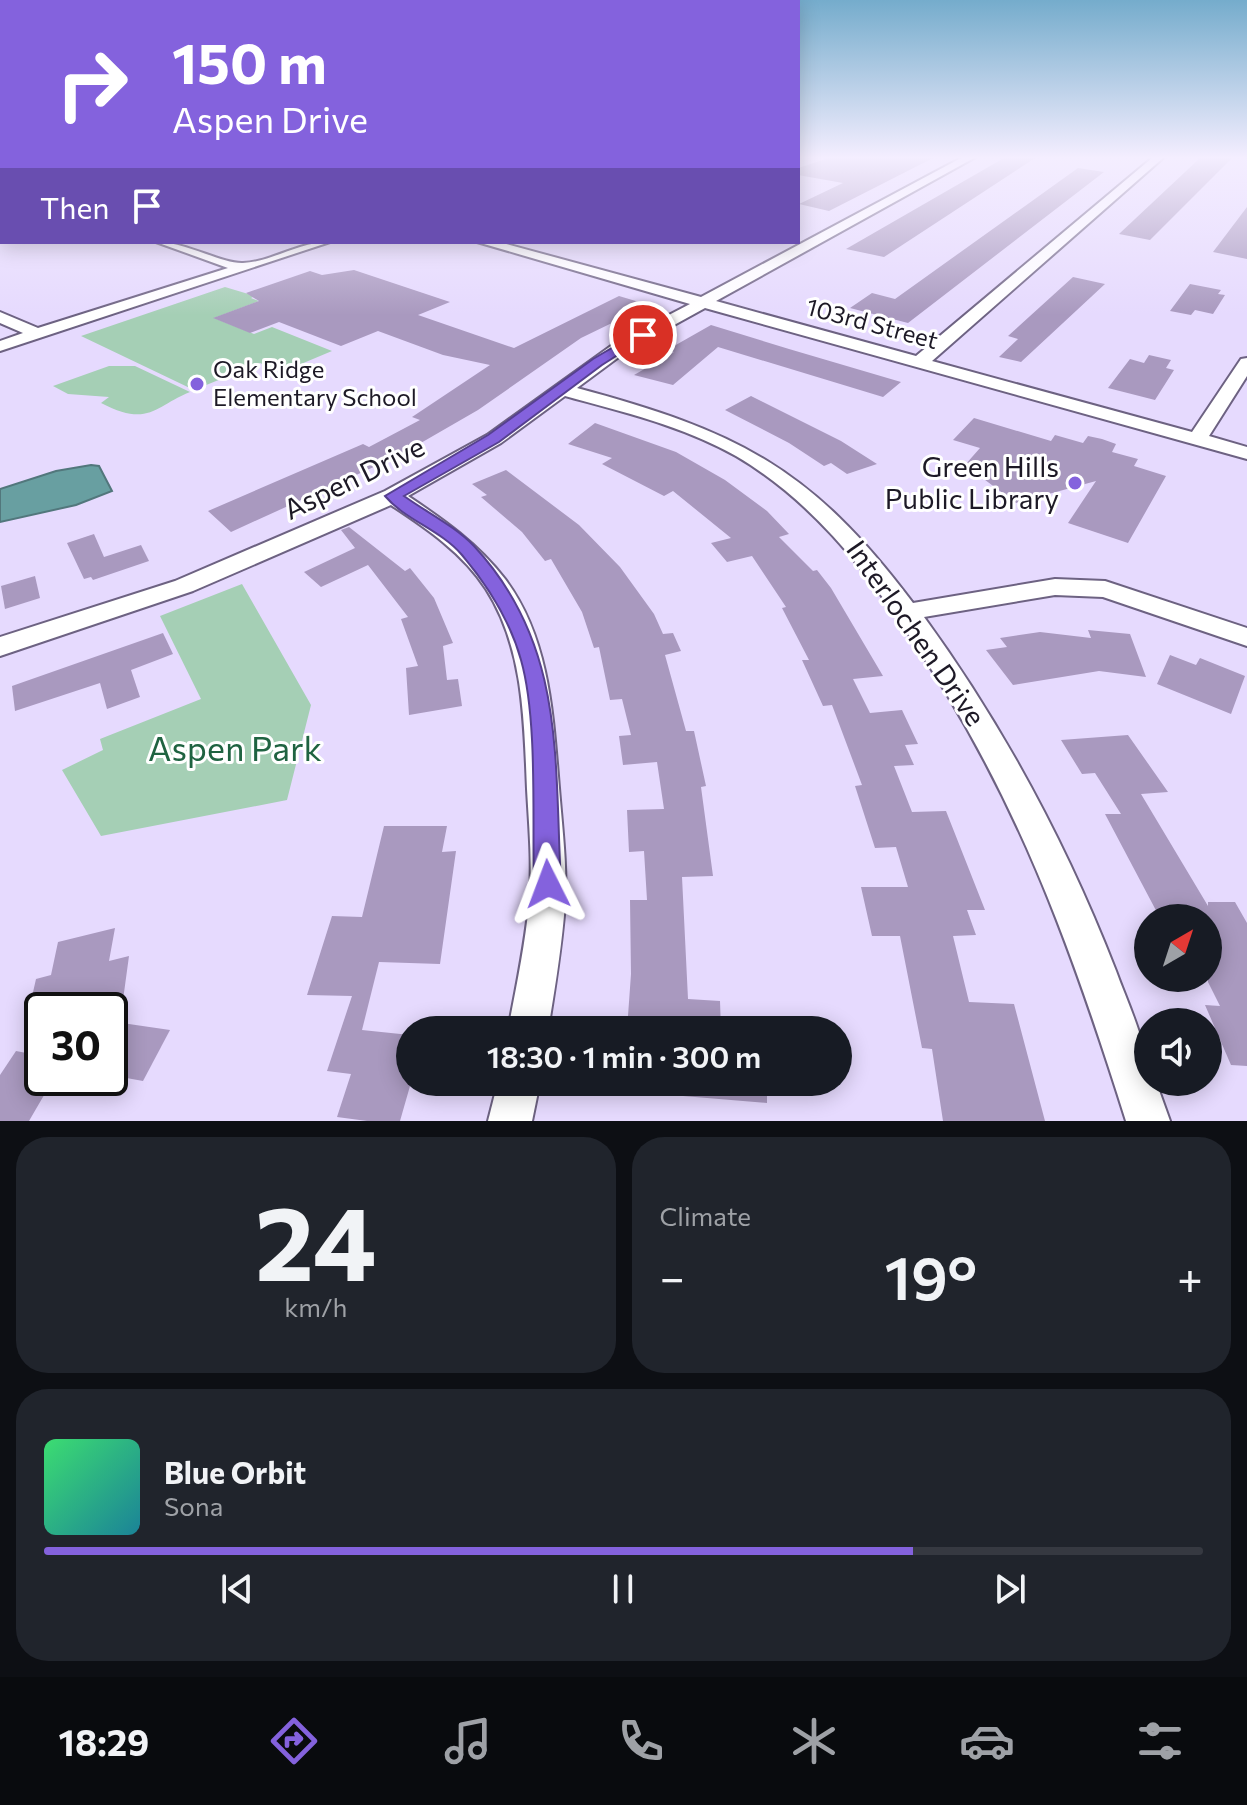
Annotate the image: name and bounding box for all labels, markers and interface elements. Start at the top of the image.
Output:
text: 150 m [172,27,327,96]
icon: right [40,32,144,136]
text: Aspen Drive [172,96,368,140]
icon: arrive [125,184,169,228]
text: Then [40,188,109,225]
street label: 103rd Street [803,291,941,354]
pin [609,301,677,369]
icon: arrive [621,313,665,357]
place label: Oak Ridge Elementary School [213,354,417,411]
marker: Oak Ridge Elementary School [188,375,206,393]
street label: Aspen Drive [278,428,430,526]
place label: Green Hills Public Library [885,449,1059,515]
marker: Green Hills Public Library [1066,474,1084,492]
street label: Interlochen Drive [840,533,993,732]
park label: Aspen Park [148,726,322,768]
position arrow [506,842,590,926]
north arrow [1134,904,1222,992]
map controls [1134,904,1222,1096]
speed limit sign: 30 [24,992,128,1096]
button: sound [1134,1008,1222,1096]
text: 18:30 · 1 min · 300 m [487,1037,761,1074]
text: 24 [255,1175,377,1302]
text: Climate [660,1200,751,1231]
text: 19° [884,1239,977,1312]
text: − [660,1249,685,1303]
text: + [1177,1249,1203,1303]
text: km/h [284,1291,347,1322]
text: Blue Orbit [164,1453,306,1490]
text: Sona [164,1490,223,1521]
icon: previous [215,1567,259,1611]
icon: pause [601,1567,645,1611]
icon: next [988,1567,1032,1611]
icon: directions [266,1713,322,1769]
icon: music [440,1713,496,1769]
icon: phone [613,1713,669,1769]
icon: climate [786,1713,842,1769]
icon: car [959,1713,1015,1769]
icon: filters [1132,1713,1188,1769]
text: 18:29 [59,1719,149,1763]

